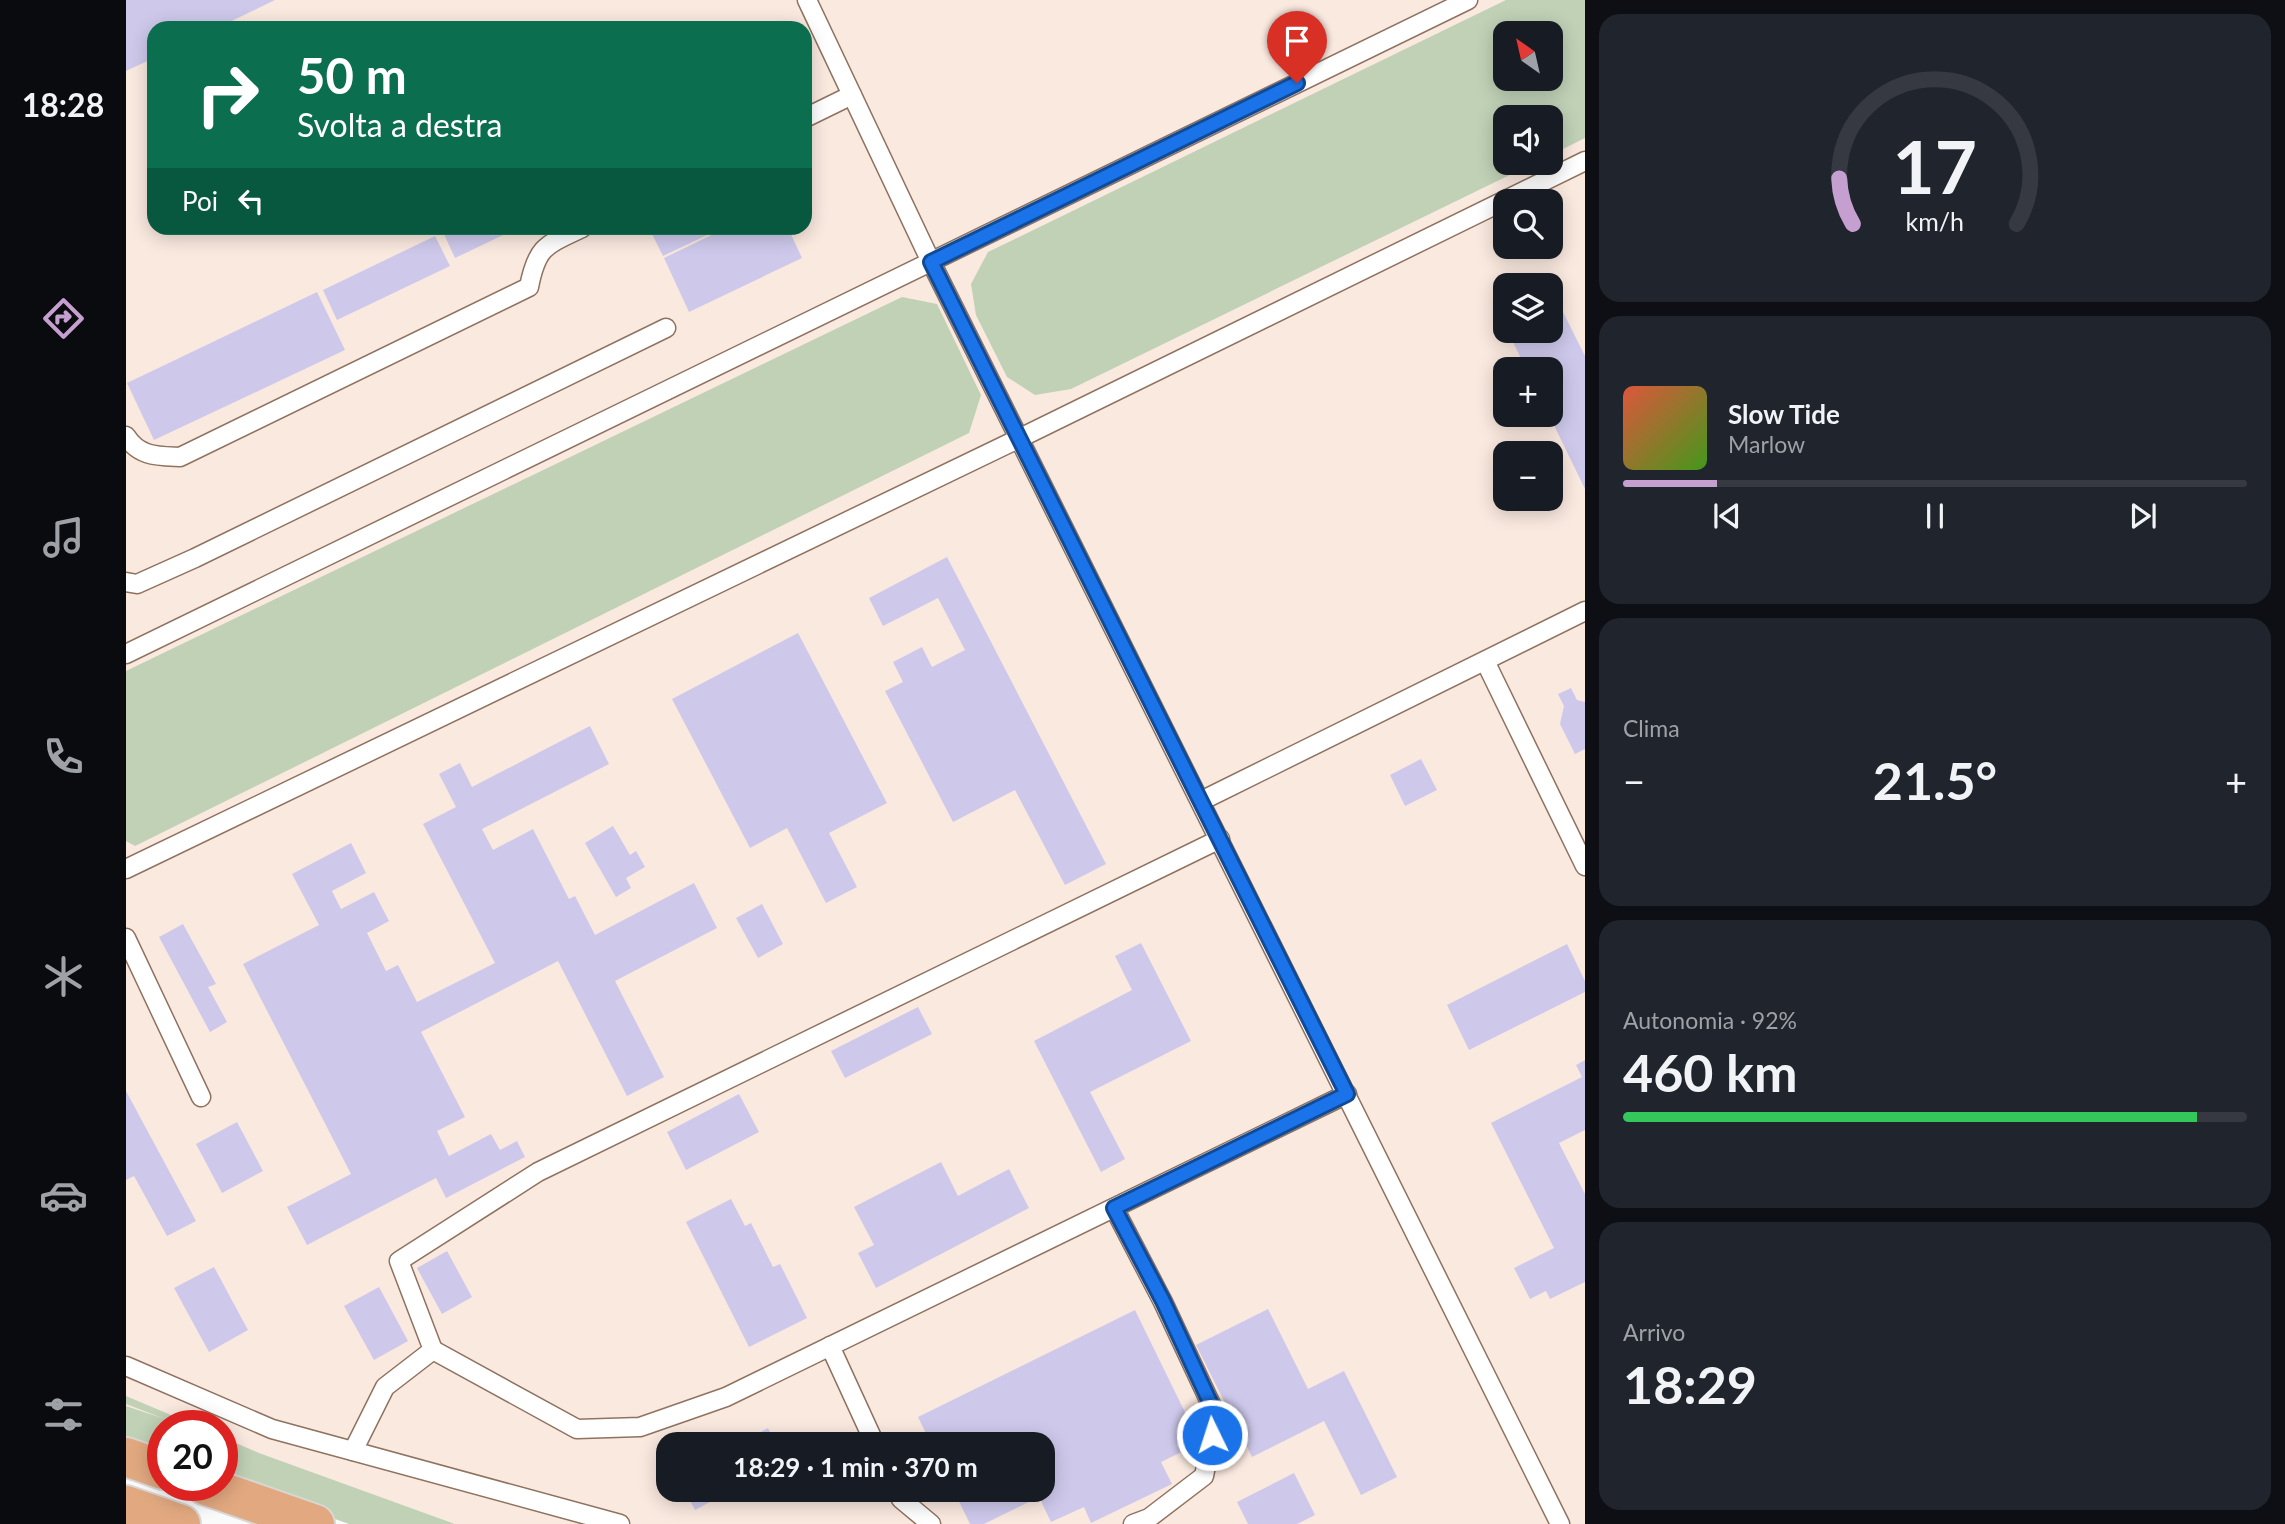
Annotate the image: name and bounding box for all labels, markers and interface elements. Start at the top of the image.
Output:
pin [1267,11,1327,83]
north arrow [1493,21,1563,91]
map controls [1493,21,1563,511]
icon: arrive [1278,22,1316,60]
text: 50 m [297,46,407,104]
icon: right [182,49,273,140]
text: 18:28 [22,85,104,124]
text: Svolta a destra [297,105,502,144]
button: sound [1493,105,1563,175]
text: 17 [1893,122,1977,210]
icon: left [232,182,270,220]
text: Poi [182,185,218,217]
button: search [1493,189,1563,259]
text: km/h [1906,206,1964,236]
button: layers [1493,273,1563,343]
icon: directions [39,294,88,343]
button: + [1493,357,1563,427]
text: Slow Tide [1728,398,1840,430]
text: Marlow [1728,430,1805,458]
button: − [1493,441,1563,511]
icon: previous [1708,497,1746,535]
icon: pause [1916,497,1954,535]
icon: next [2124,497,2162,535]
icon: music [39,513,88,562]
text: Clima [1623,714,1680,742]
icon: phone [39,732,88,781]
text: 21.5° [1873,749,1997,811]
text: − [1623,758,1645,804]
text: + [2225,758,2247,804]
icon: climate [39,952,88,1001]
text: Autonomia · 92% [1623,1006,1797,1034]
text: 460 km [1623,1041,1797,1103]
icon: car [39,1171,88,1220]
text: Arrivo [1623,1318,1685,1346]
text: 18:29 [1623,1353,1757,1415]
icon: filters [39,1390,88,1439]
position arrow [1175,1398,1249,1472]
speed limit sign: 20 [147,1410,238,1501]
text: 18:29 · 1 min · 370 m [733,1451,978,1483]

